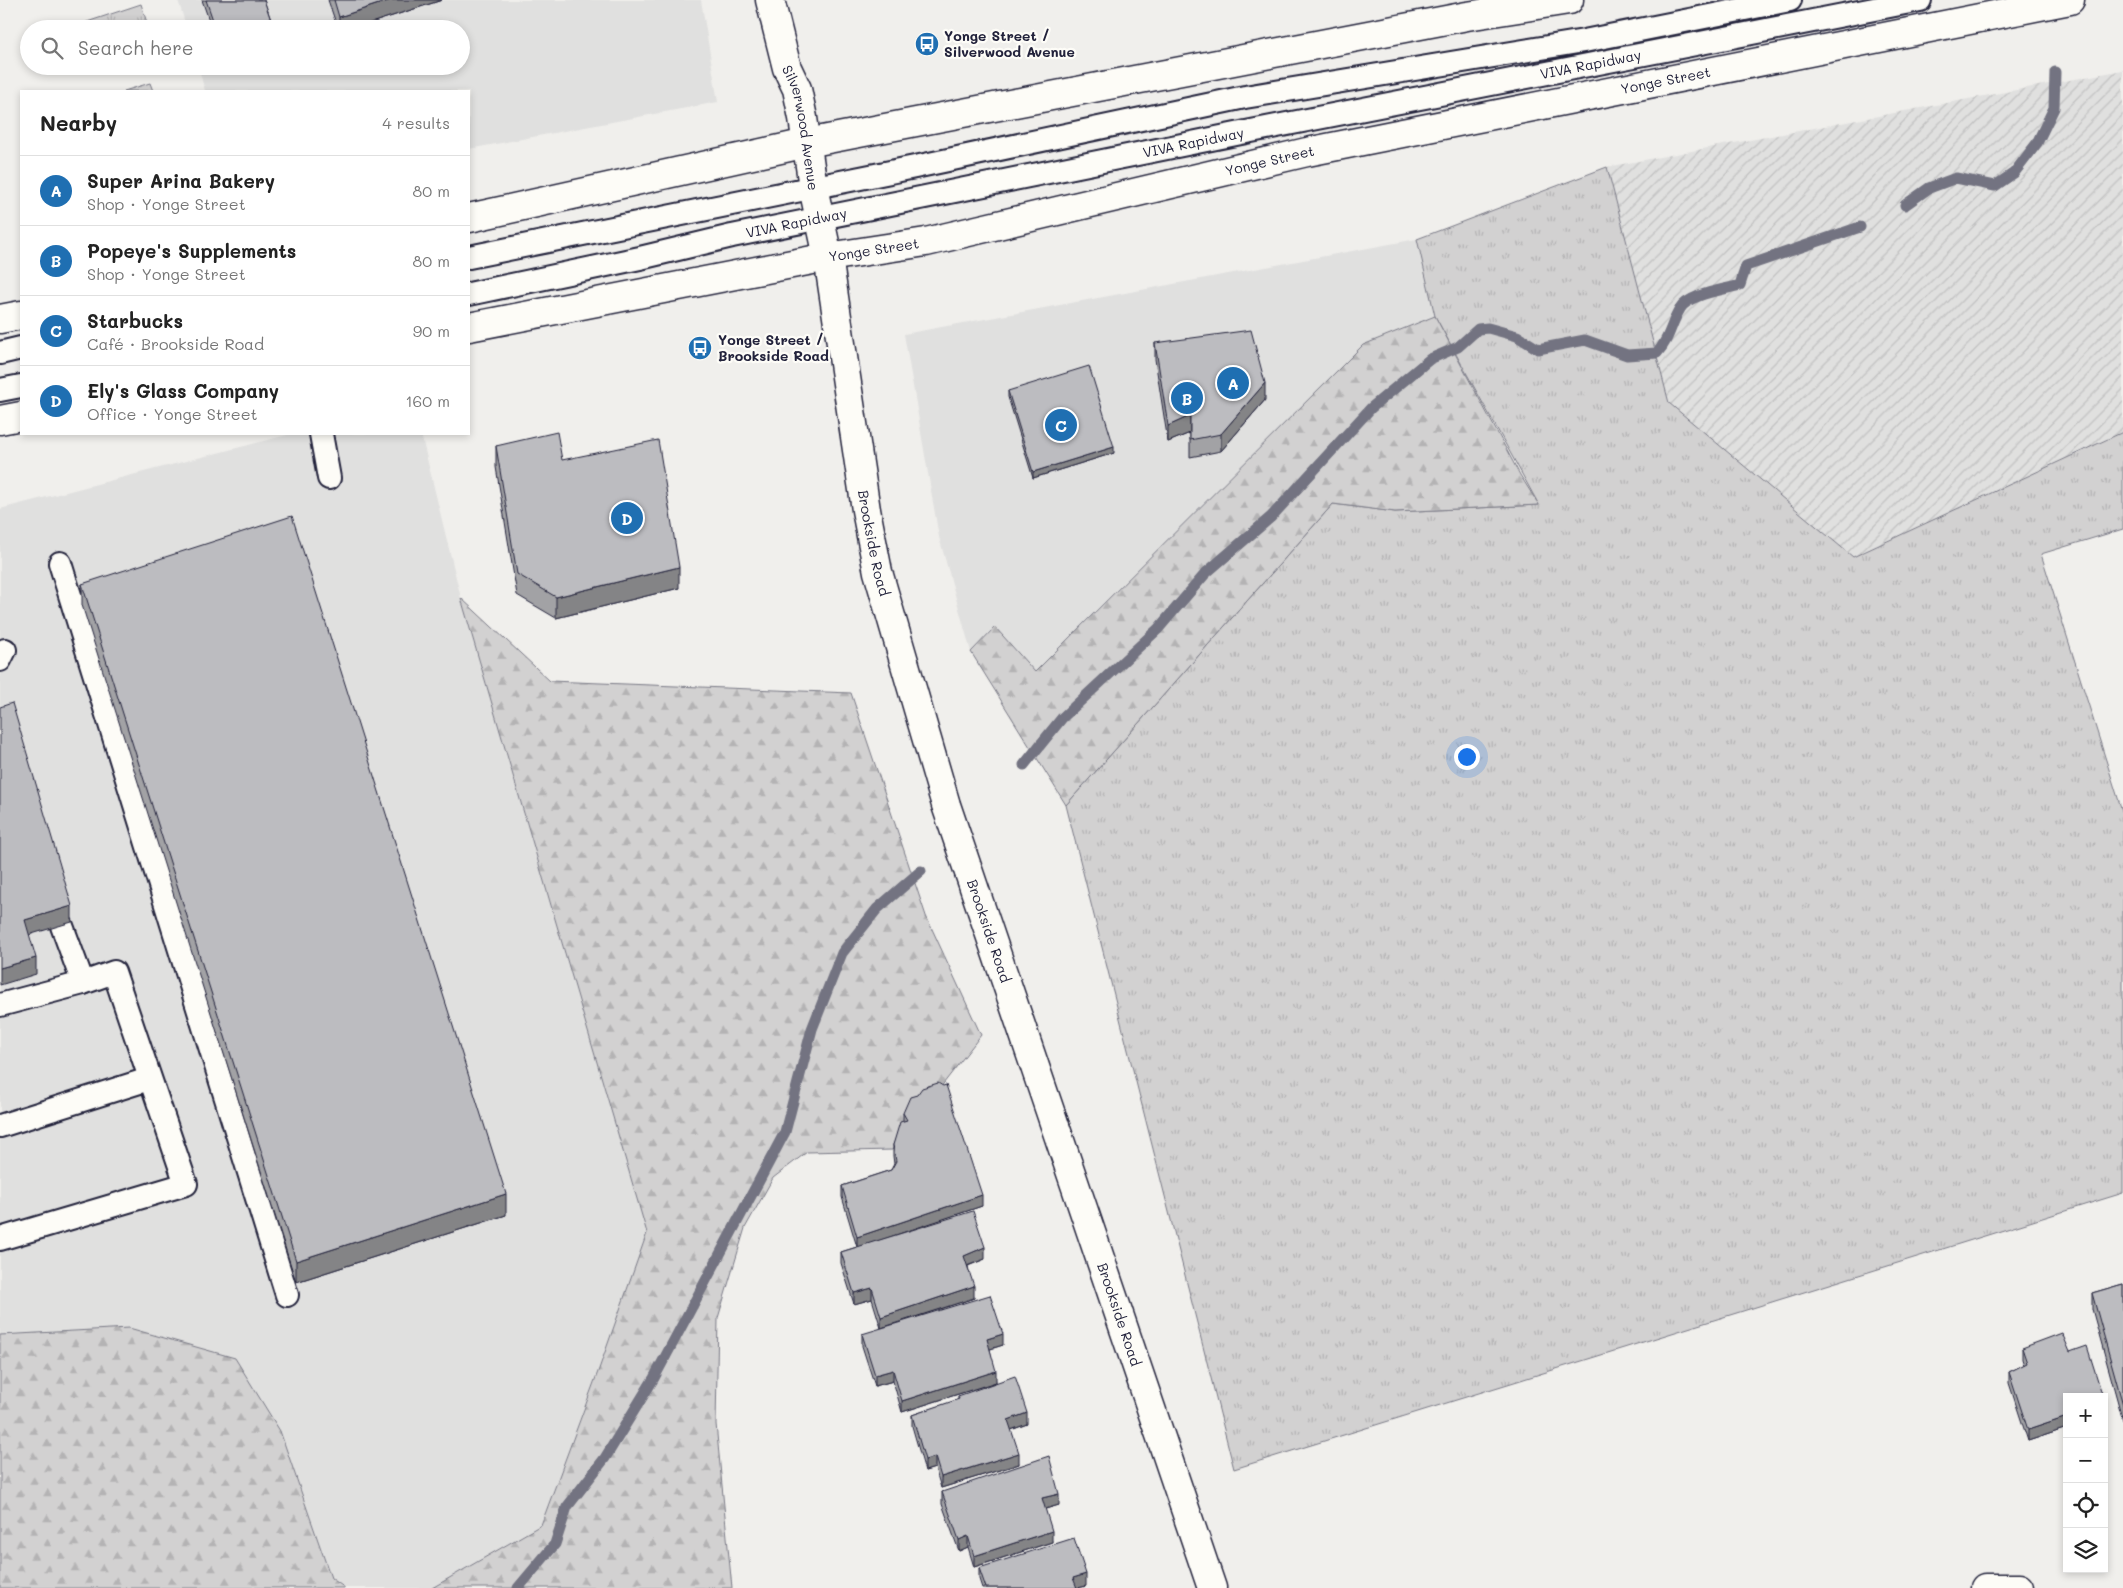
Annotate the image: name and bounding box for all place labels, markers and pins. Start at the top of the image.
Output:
place label: Yonge Street / Silverwood Avenue [944,26,1075,61]
bus stop icon: Yonge Street / Silverwood Avenue [914,31,940,57]
place label: Yonge Street / Brookside Road [718,330,829,365]
bus stop icon: Yonge Street / Brookside Road [687,335,713,361]
pin: A [1217,364,1249,402]
pin: B [1171,379,1203,417]
pin: C [1045,406,1077,444]
pin: D [611,499,643,537]

